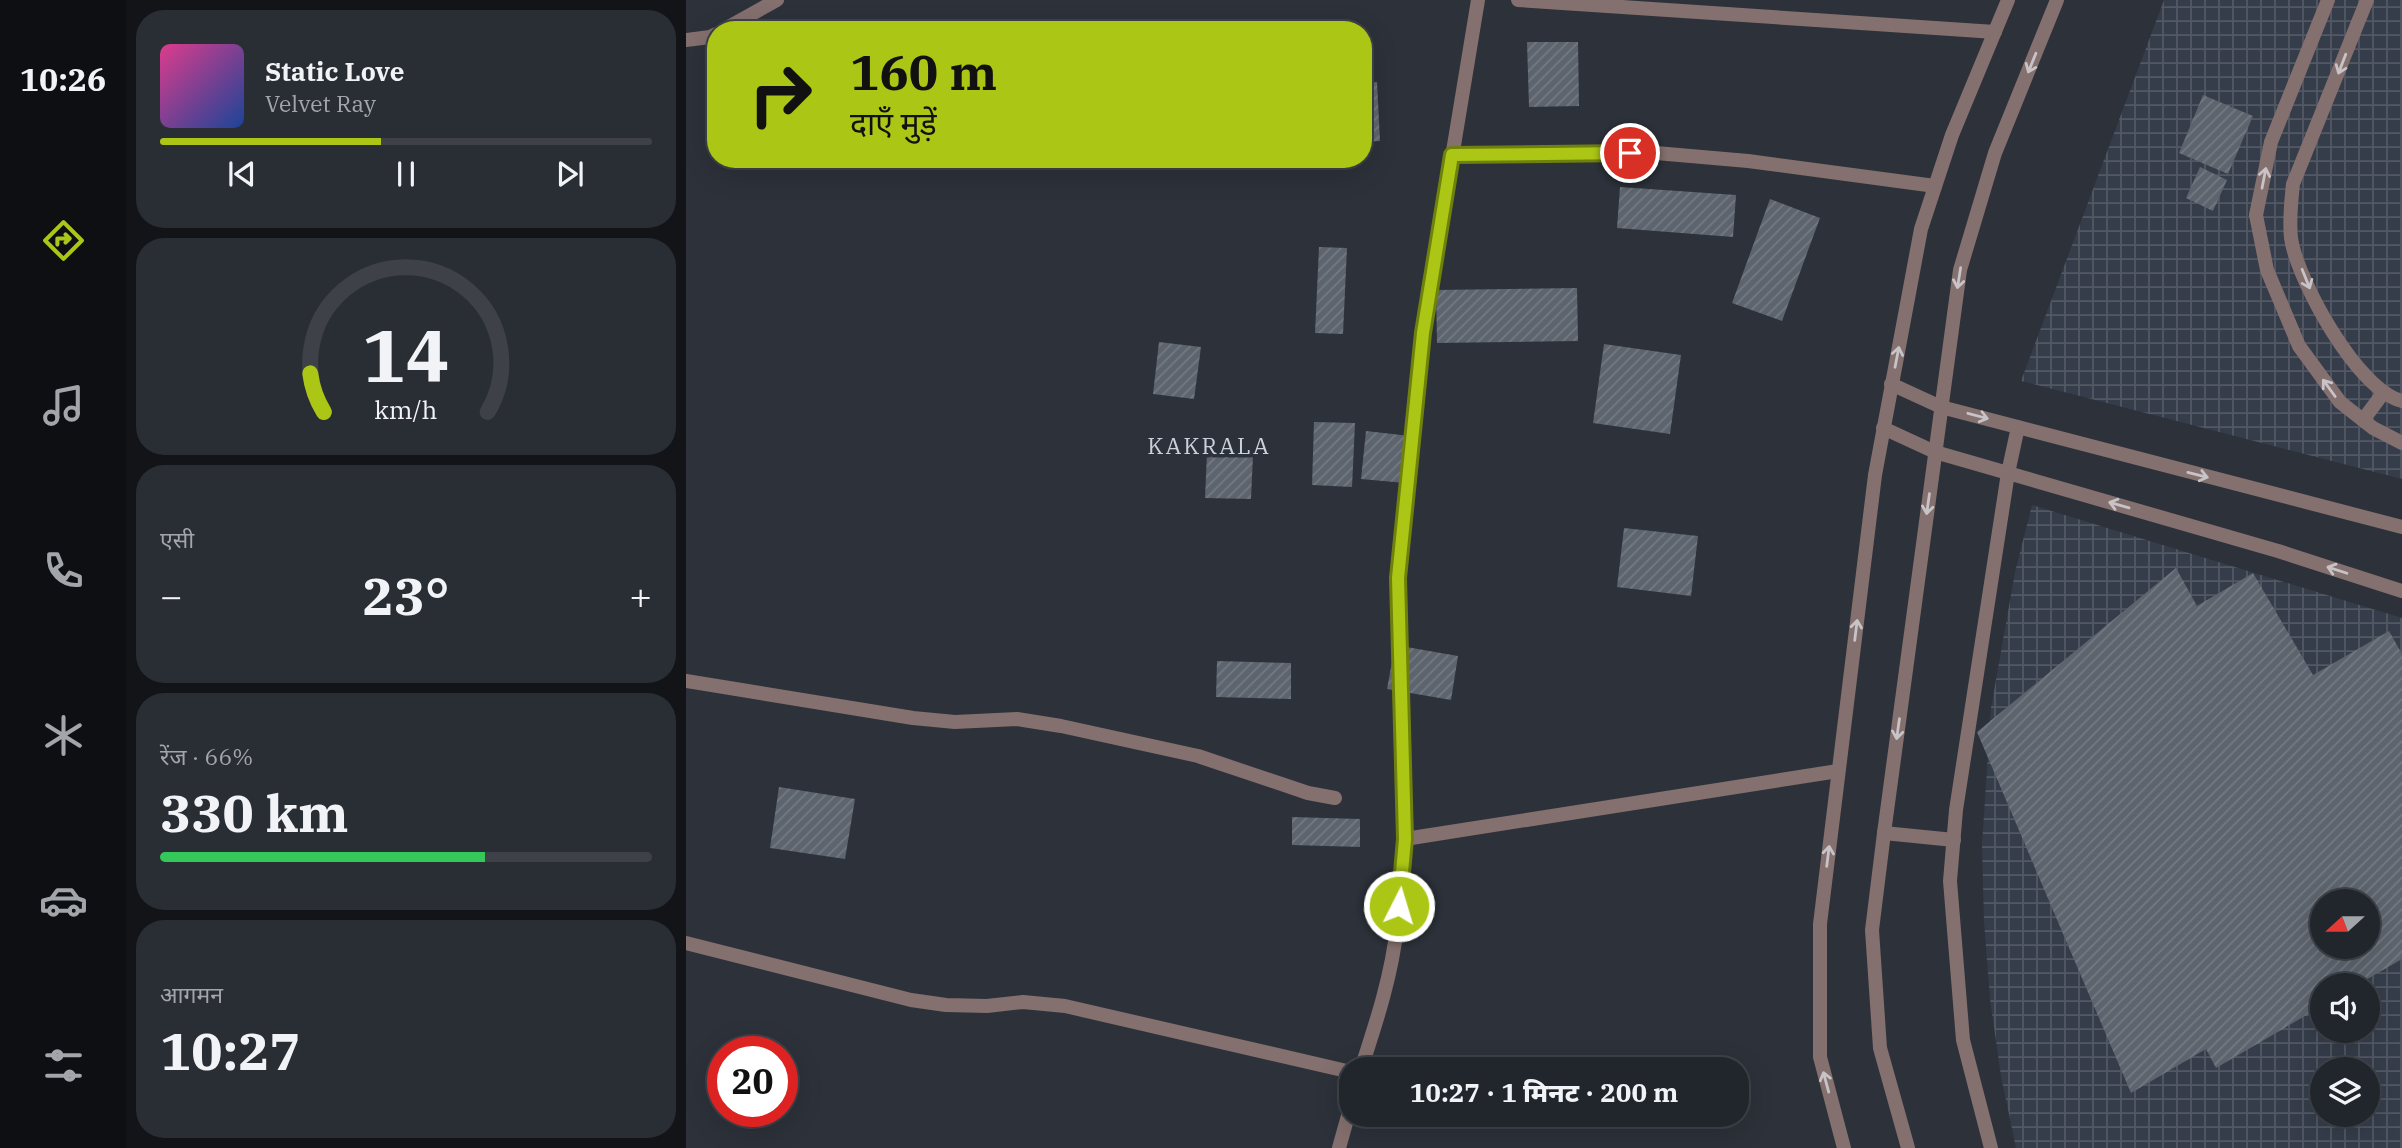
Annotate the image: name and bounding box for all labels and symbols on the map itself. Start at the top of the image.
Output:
one-way arrow [2024,52,2037,74]
one-way arrow [2334,52,2347,74]
pin [1600,123,1660,183]
one-way arrow [2257,167,2271,190]
one-way arrow [1952,266,1965,289]
one-way arrow [2300,267,2313,289]
one-way arrow [1890,346,1904,369]
one-way arrow [2322,378,2337,397]
one-way arrow [1967,411,1989,424]
district label: KAKRALA [1147,430,1271,460]
one-way arrow [2186,469,2209,482]
one-way arrow [1922,492,1935,515]
one-way arrow [2108,498,2130,511]
one-way arrow [2326,563,2348,576]
one-way arrow [1849,619,1862,642]
one-way arrow [1892,717,1905,740]
one-way arrow [1822,845,1835,868]
position arrow [1362,869,1436,943]
north arrow [2310,889,2380,959]
speed limit sign: 20 [707,1036,798,1127]
one-way arrow [1819,1071,1832,1093]

